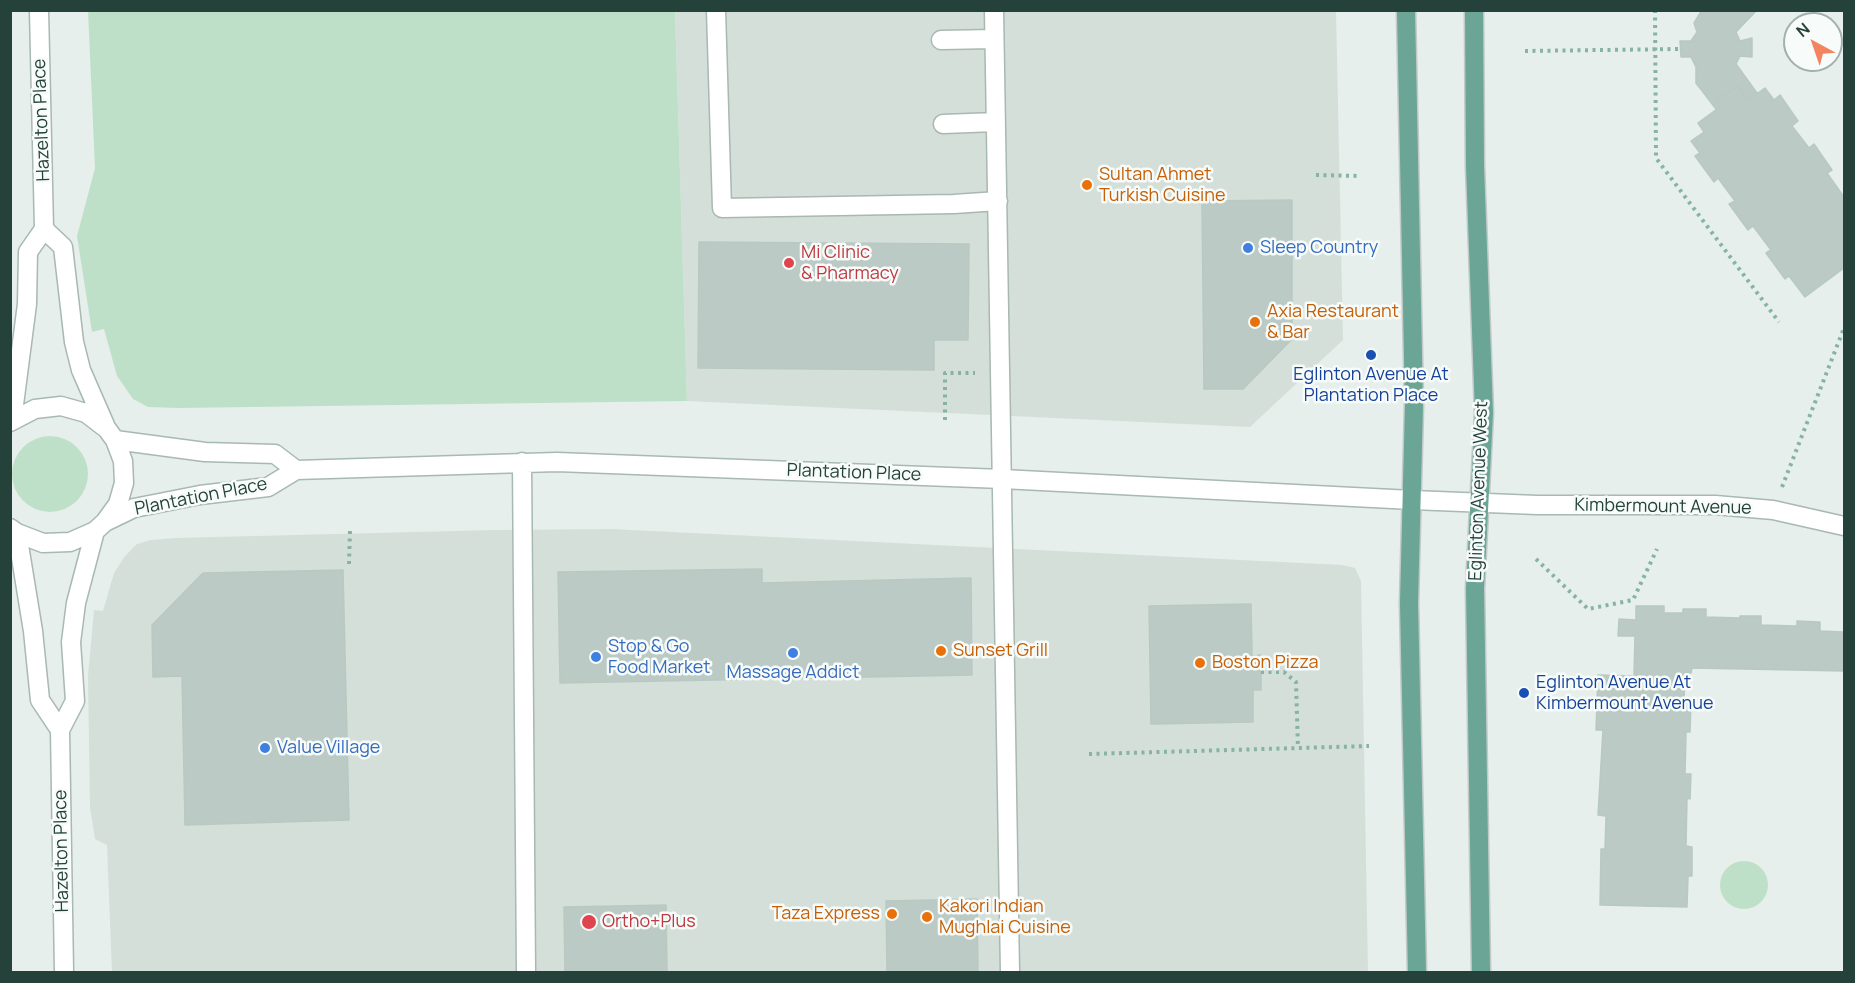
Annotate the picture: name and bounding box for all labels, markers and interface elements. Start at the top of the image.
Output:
north arrow [1783,12,1843,72]
text: N [1791,18,1814,42]
street label: Hazelton Place [29,58,55,182]
place label: Sultan Ahmet Turkish Cuisine [1099,164,1225,207]
marker: Sultan Ahmet Turkish Cuisine [1080,178,1094,192]
place label: Sleep Country [1260,237,1378,259]
marker: Sleep Country [1241,241,1255,255]
place label: Mi Clinic & Pharmacy [801,242,899,284]
marker: Mi Clinic & Pharmacy [782,256,796,270]
place label: Axia Restaurant & Bar [1267,301,1399,344]
marker: Axia Restaurant & Bar [1248,315,1262,329]
marker: Eglinton Avenue At Plantation Place [1364,348,1378,362]
place label: Eglinton Avenue At Plantation Place [1293,364,1449,406]
street label: Eglinton Avenue West [1465,401,1493,581]
street label: Plantation Place [786,460,922,486]
street label: Plantation Place [133,474,269,520]
street label: Kimbermount Avenue [1574,495,1752,519]
place label: Stop & Go Food Market [608,636,710,678]
place label: Sunset Grill [953,640,1048,662]
marker: Sunset Grill [934,644,948,658]
marker: Massage Addict [786,646,800,660]
marker: Stop & Go Food Market [589,650,603,664]
place label: Boston Pizza [1212,652,1318,674]
marker: Boston Pizza [1193,656,1207,670]
place label: Massage Addict [727,662,859,684]
place label: Eglinton Avenue At Kimbermount Avenue [1536,672,1713,714]
marker: Eglinton Avenue At Kimbermount Avenue [1517,686,1531,700]
place label: Value Village [277,737,380,759]
marker: Value Village [258,741,272,755]
street label: Hazelton Place [50,789,74,913]
place label: Kakori Indian Mughlai Cuisine [939,896,1071,938]
place label: Taza Express [772,903,880,925]
marker: Taza Express [885,907,899,921]
marker: Kakori Indian Mughlai Cuisine [920,910,934,924]
place label: Ortho+Plus [602,911,696,933]
marker: Ortho+Plus [580,913,598,931]

